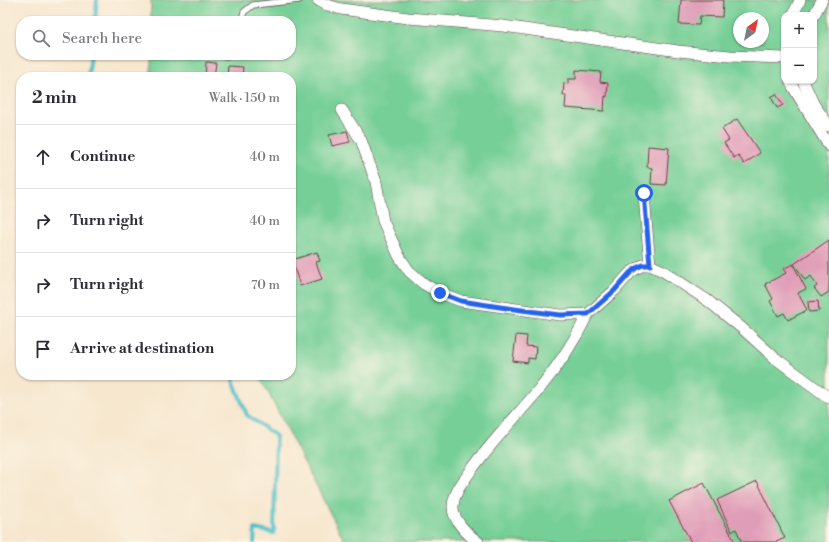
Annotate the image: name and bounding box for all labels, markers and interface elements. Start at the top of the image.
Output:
north arrow [733,12,769,48]
map controls [781,12,817,84]
button: + [781,12,817,48]
search box [16,16,296,60]
icon: search [30,27,52,49]
text: Search here [62,29,142,48]
button: − [781,48,817,84]
text: 2 min [32,87,77,109]
text: Walk · 150 m [209,90,280,106]
icon: ahead [32,146,54,168]
text: Continue [70,147,135,166]
text: 40 m [250,149,280,165]
route start [635,184,653,202]
icon: right [32,210,54,232]
text: Turn right [70,211,144,230]
text: 40 m [250,213,280,229]
icon: right [32,274,54,296]
text: Turn right [70,275,144,294]
text: 70 m [251,277,280,293]
route end [431,284,449,302]
icon: arrive [32,338,54,360]
text: Arrive at destination [70,339,214,358]

